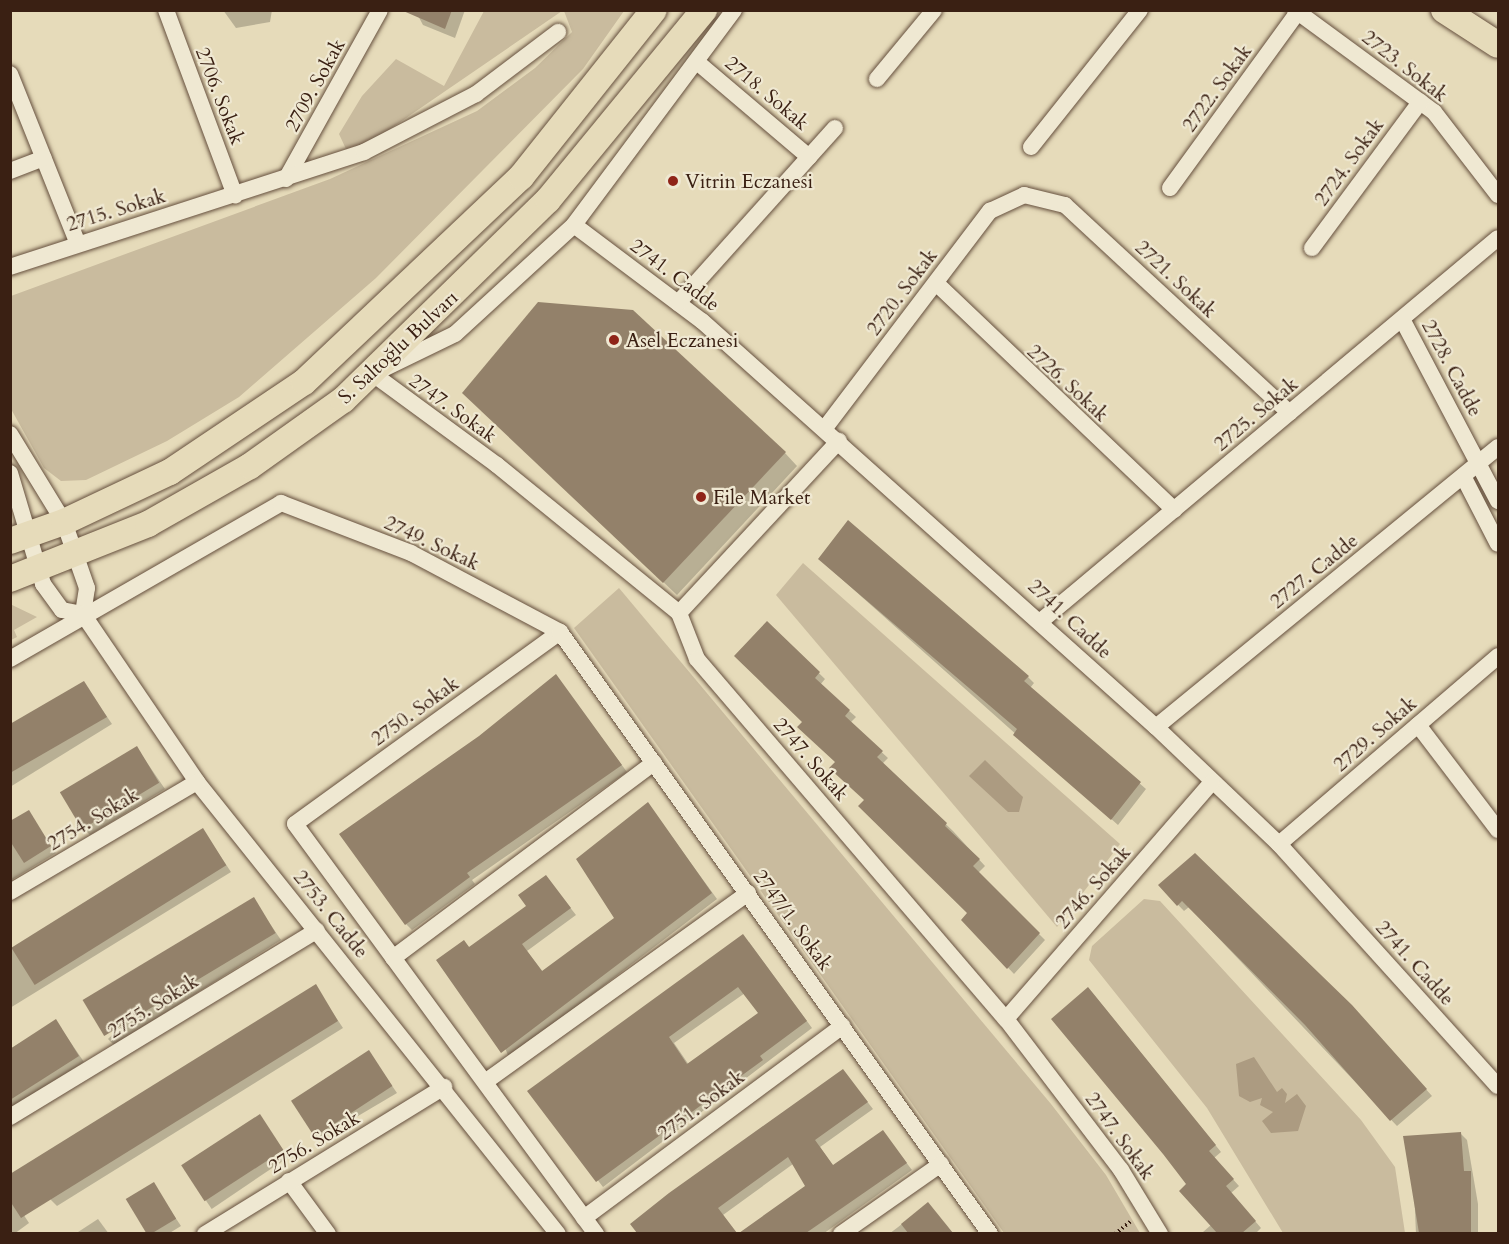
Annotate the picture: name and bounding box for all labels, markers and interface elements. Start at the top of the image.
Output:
street label: 2723. Sokak [1357,25,1453,107]
street label: 2709. Sokak [280,34,350,136]
street label: 2722. Sokak [1177,40,1257,136]
street label: 2706. Sokak [190,44,250,148]
street label: 2718. Sokak [720,51,814,135]
street label: 2724. Sokak [1309,114,1389,210]
place label: Vitrin Eczanesi [685,169,813,193]
marker: Vitrin Eczanesi [666,174,680,188]
street label: 2715. Sokak [64,184,168,236]
street label: 2741. Cadde [626,234,724,316]
street label: 2721. Sokak [1130,235,1222,323]
street label: 2720. Sokak [862,244,942,340]
street label: S. Saltoğlu Bulvarı [333,285,463,409]
street label: 2728. Cadde [1417,316,1487,420]
place label: Asel Eczanesi [626,328,738,352]
marker: Asel Eczanesi [607,333,621,347]
street label: 2726. Sokak [1022,339,1114,427]
street label: 2747. Sokak [405,368,501,448]
street label: 2725. Sokak [1209,372,1303,456]
place label: File Market [713,485,810,509]
marker: File Market [694,490,708,504]
street label: 2749. Sokak [381,511,483,575]
street label: 2727. Cadde [1265,528,1363,614]
street label: 2741. Cadde [1023,574,1117,664]
street label: 2750. Sokak [367,671,463,751]
street label: 2729. Sokak [1329,691,1421,777]
street label: 2747. Sokak [768,713,854,805]
street label: 2754. Sokak [43,782,143,856]
street label: 2746. Sokak [1050,841,1136,933]
street label: 2753. Cadde [288,865,374,963]
street label: 2747/1. Sokak [748,865,838,975]
street label: 2741. Cadde [1371,916,1459,1010]
street label: 2755. Sokak [103,969,203,1043]
street label: 2751. Sokak [653,1065,749,1145]
street label: 2747. Sokak [1080,1088,1160,1184]
street label: 2756. Sokak [264,1105,364,1179]

